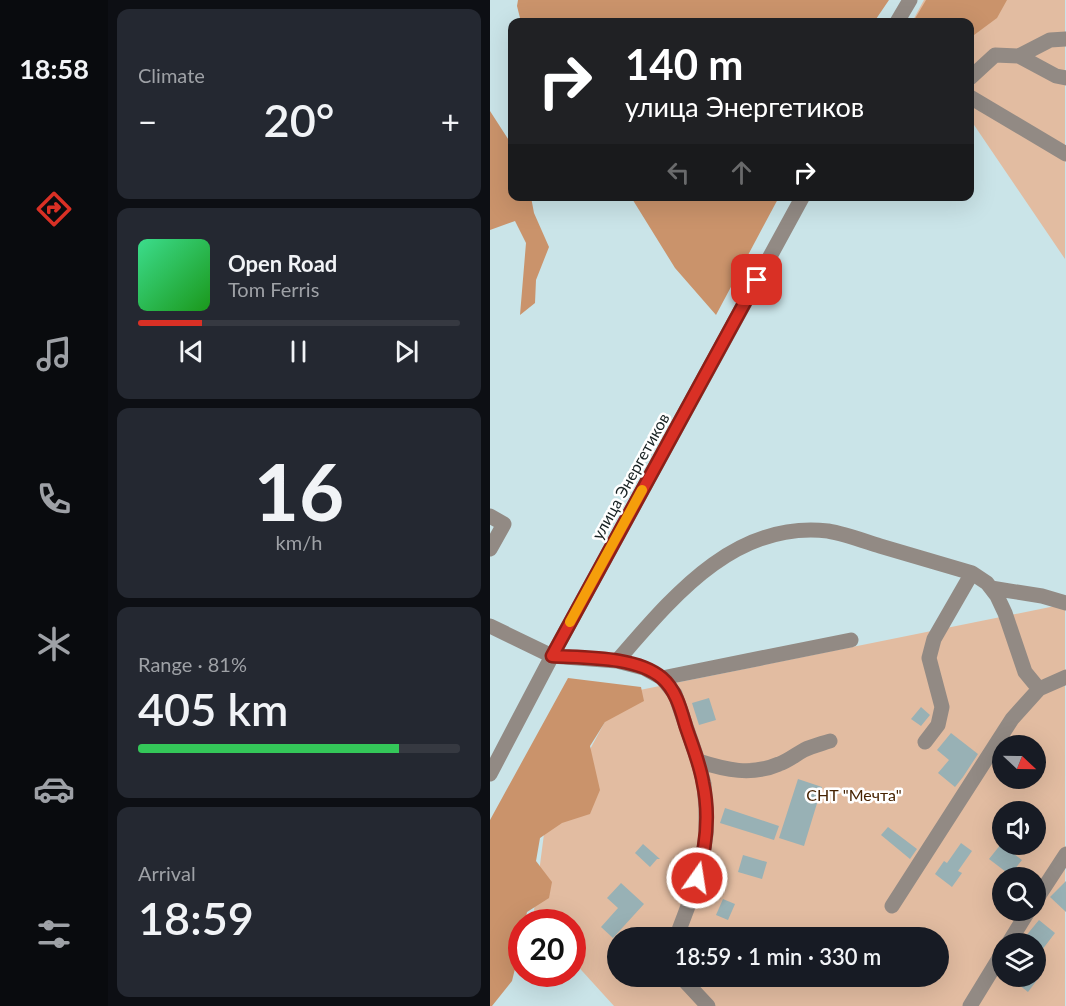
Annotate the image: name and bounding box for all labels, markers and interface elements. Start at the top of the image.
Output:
text: 140 m [625,39,743,89]
icon: right [526,42,604,120]
text: 18:58 [19,52,89,85]
text: Climate [138,63,205,87]
text: улица Энергетиков [625,90,864,123]
text: 20° [264,93,334,147]
text: − [138,101,157,141]
text: + [441,101,460,141]
icon: left [662,156,695,189]
icon: ahead [725,156,758,189]
icon: right [788,156,821,189]
icon: directions [33,188,75,230]
text: Open Road [228,250,337,277]
pin [731,254,782,305]
icon: arrive [740,263,773,296]
text: Tom Ferris [228,277,319,301]
icon: music [33,333,75,375]
icon: previous [175,335,208,368]
icon: pause [282,335,315,368]
icon: next [390,335,423,368]
street label: улица Энергетиков [587,409,673,543]
text: 16 [254,444,344,538]
icon: phone [33,478,75,520]
text: km/h [276,530,322,554]
icon: climate [33,623,75,665]
text: Range · 81% [138,652,247,676]
text: 405 km [138,682,288,736]
north arrow [992,735,1046,789]
map controls [992,735,1046,987]
icon: car [33,768,75,810]
park label: СНТ "Мечта" [806,785,902,804]
button: sound [992,801,1046,855]
position arrow [665,846,729,910]
text: Arrival [138,861,196,885]
button: search [992,867,1046,921]
text: 18:59 [138,891,254,945]
speed limit sign: 20 [508,909,586,987]
icon: filters [33,913,75,955]
button: layers [992,933,1046,987]
text: 18:59 · 1 min · 330 m [675,943,881,970]

